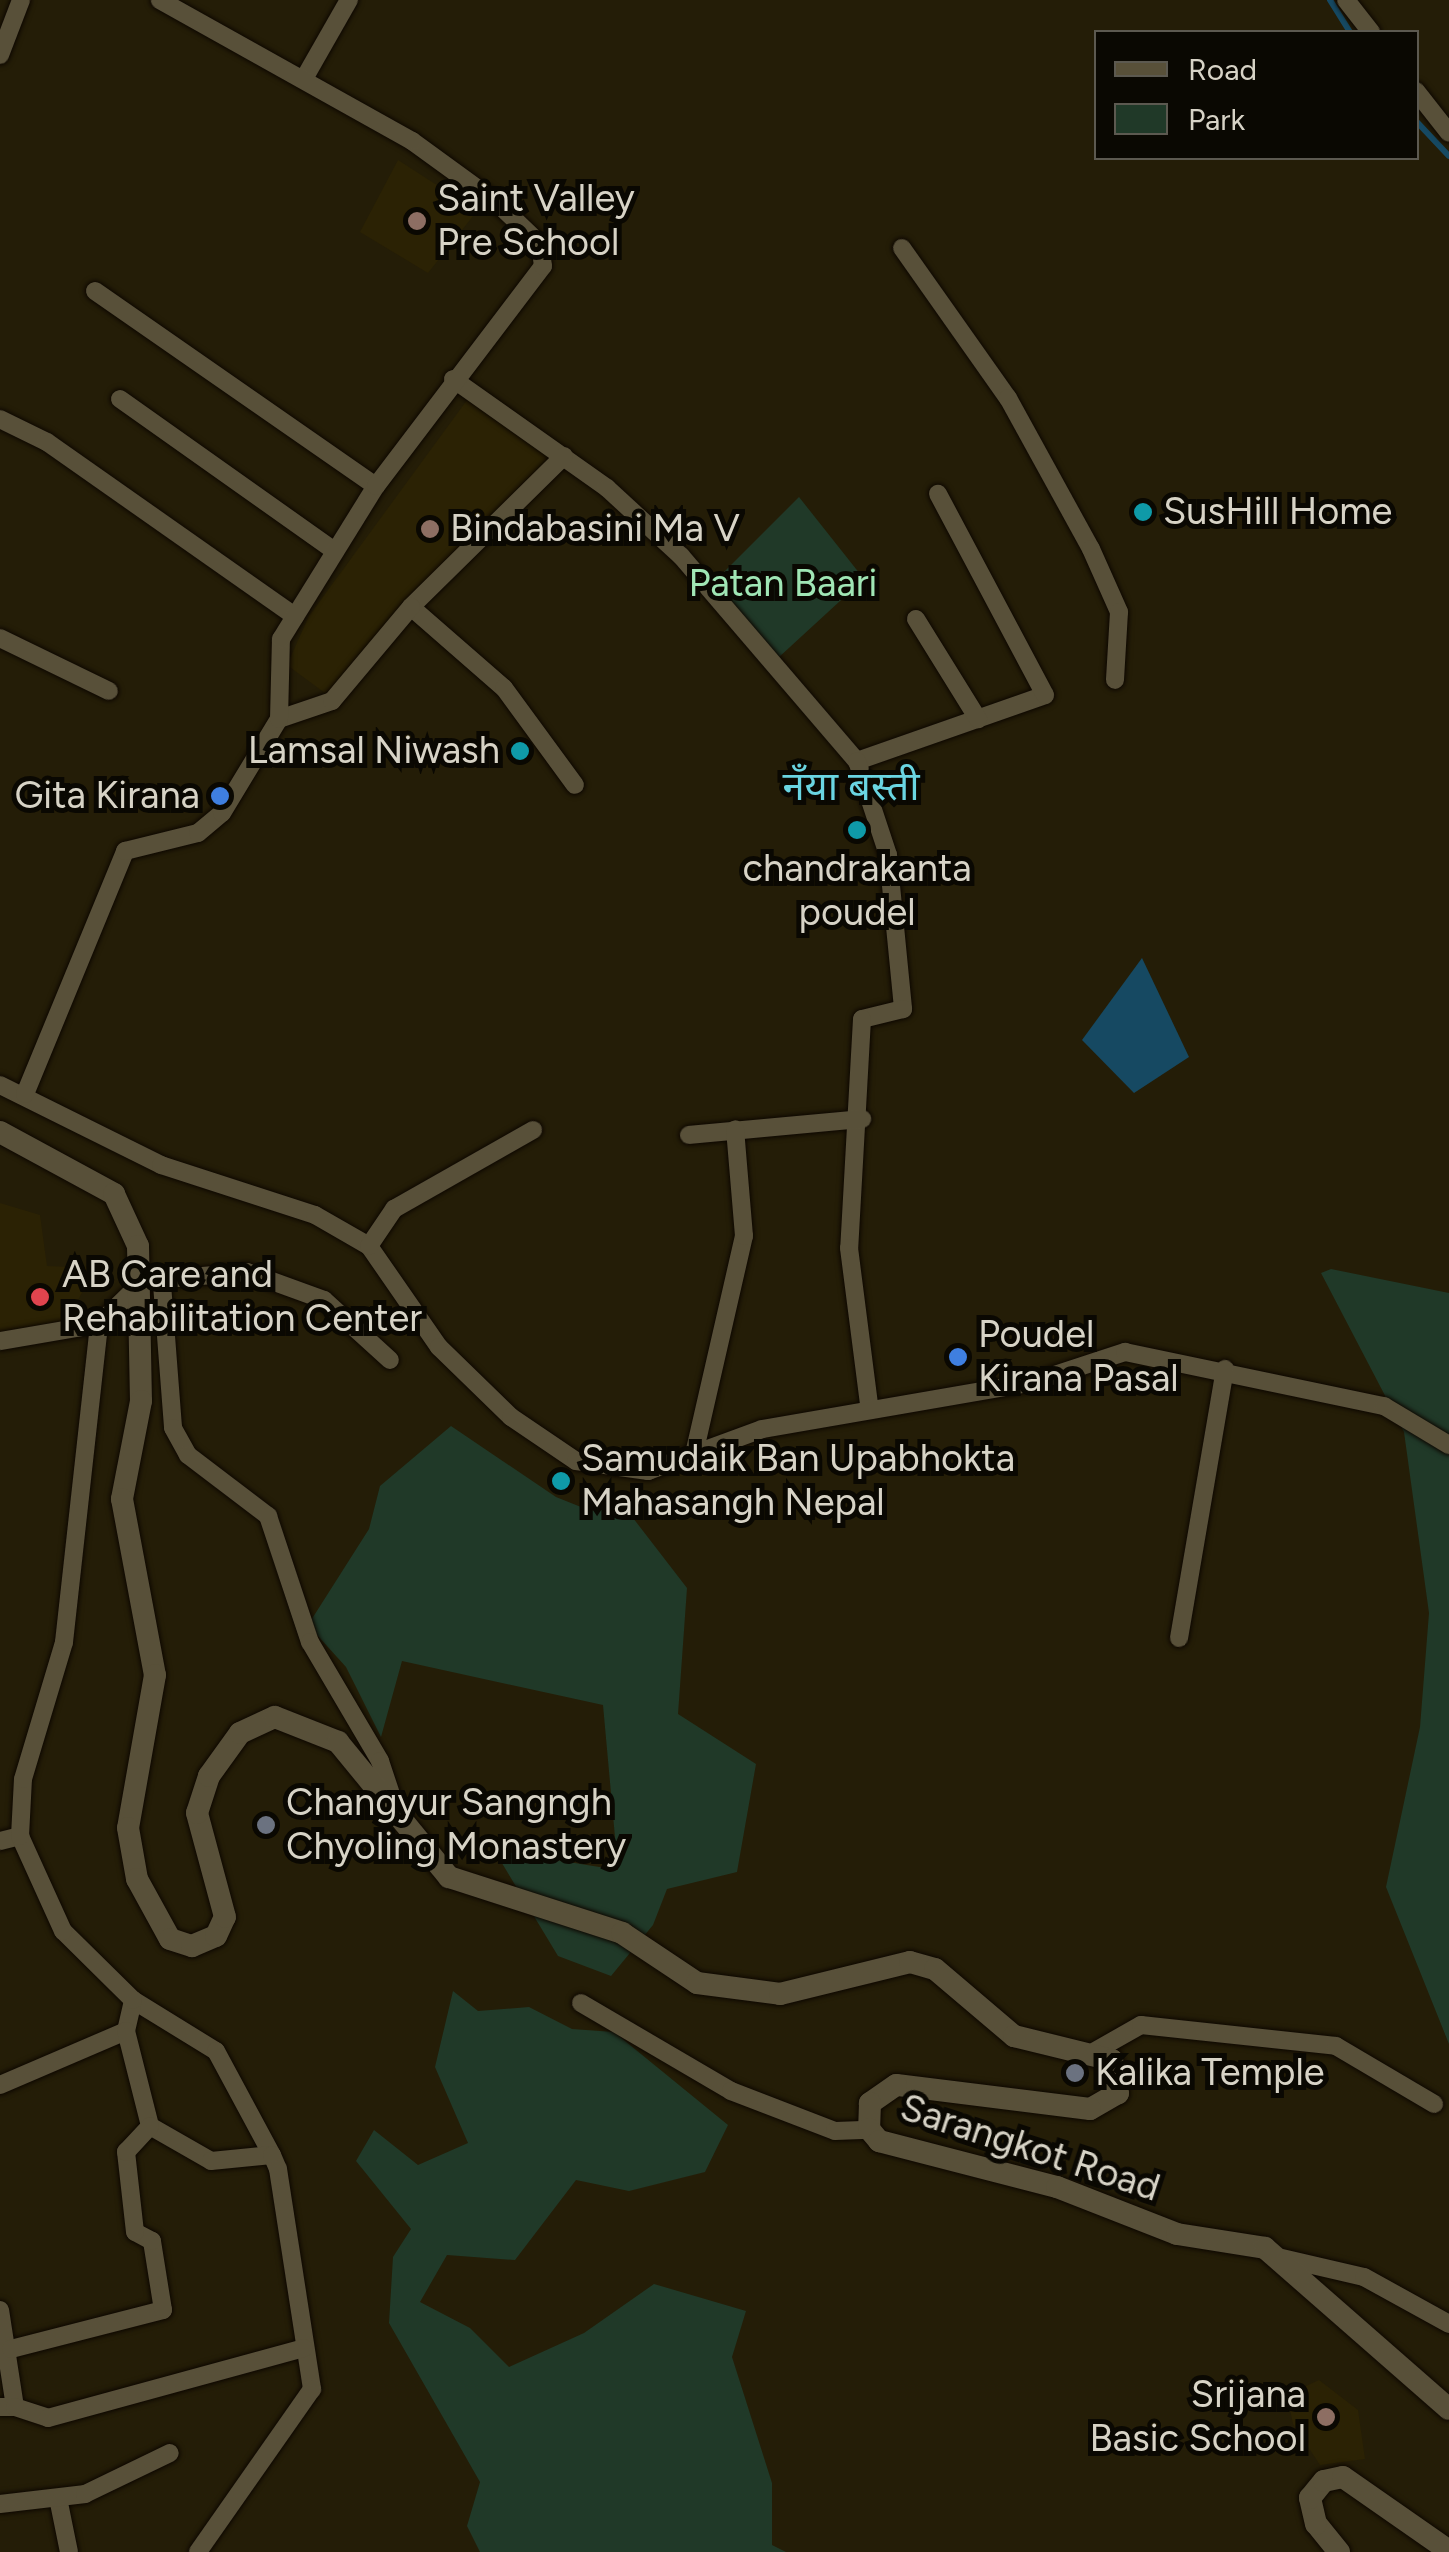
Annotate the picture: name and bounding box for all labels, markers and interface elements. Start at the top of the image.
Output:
legend [1094,30,1419,160]
text: Road [1188,51,1257,88]
text: Park [1188,101,1245,138]
place label: Saint Valley Pre School [437,176,635,266]
marker: Saint Valley Pre School [406,210,428,232]
place label: SusHill Home [1163,489,1392,535]
marker: SusHill Home [1132,501,1154,523]
place label: Bindabasini Ma V [450,506,740,552]
marker: Bindabasini Ma V [419,518,441,540]
park label: Patan Baari [689,561,877,607]
place label: Lamsal Niwash [248,728,500,774]
marker: Lamsal Niwash [509,740,531,762]
district label: नँया बस्ती [782,762,920,810]
place label: Gita Kirana [14,773,200,819]
marker: Gita Kirana [209,785,231,807]
marker: chandrakanta poudel [846,819,868,841]
place label: chandrakanta poudel [742,846,972,936]
place label: AB Care and Rehabilitation Center [62,1252,422,1342]
marker: AB Care and Rehabilitation Center [27,1284,53,1310]
place label: Poudel Kirana Pasal [978,1312,1179,1402]
marker: Poudel Kirana Pasal [947,1346,969,1368]
place label: Samudaik Ban Upabhokta Mahasangh Nepal [581,1436,1015,1526]
marker: Samudaik Ban Upabhokta Mahasangh Nepal [550,1470,572,1492]
place label: Changyur Sangngh Chyoling Monastery [286,1780,626,1870]
marker: Changyur Sangngh Chyoling Monastery [255,1814,277,1836]
place label: Kalika Temple [1095,2050,1324,2096]
marker: Kalika Temple [1064,2062,1086,2084]
street label: Sarangkot Road [895,2085,1165,2211]
place label: Srijana Basic School [1089,2372,1306,2462]
marker: Srijana Basic School [1315,2406,1337,2428]

